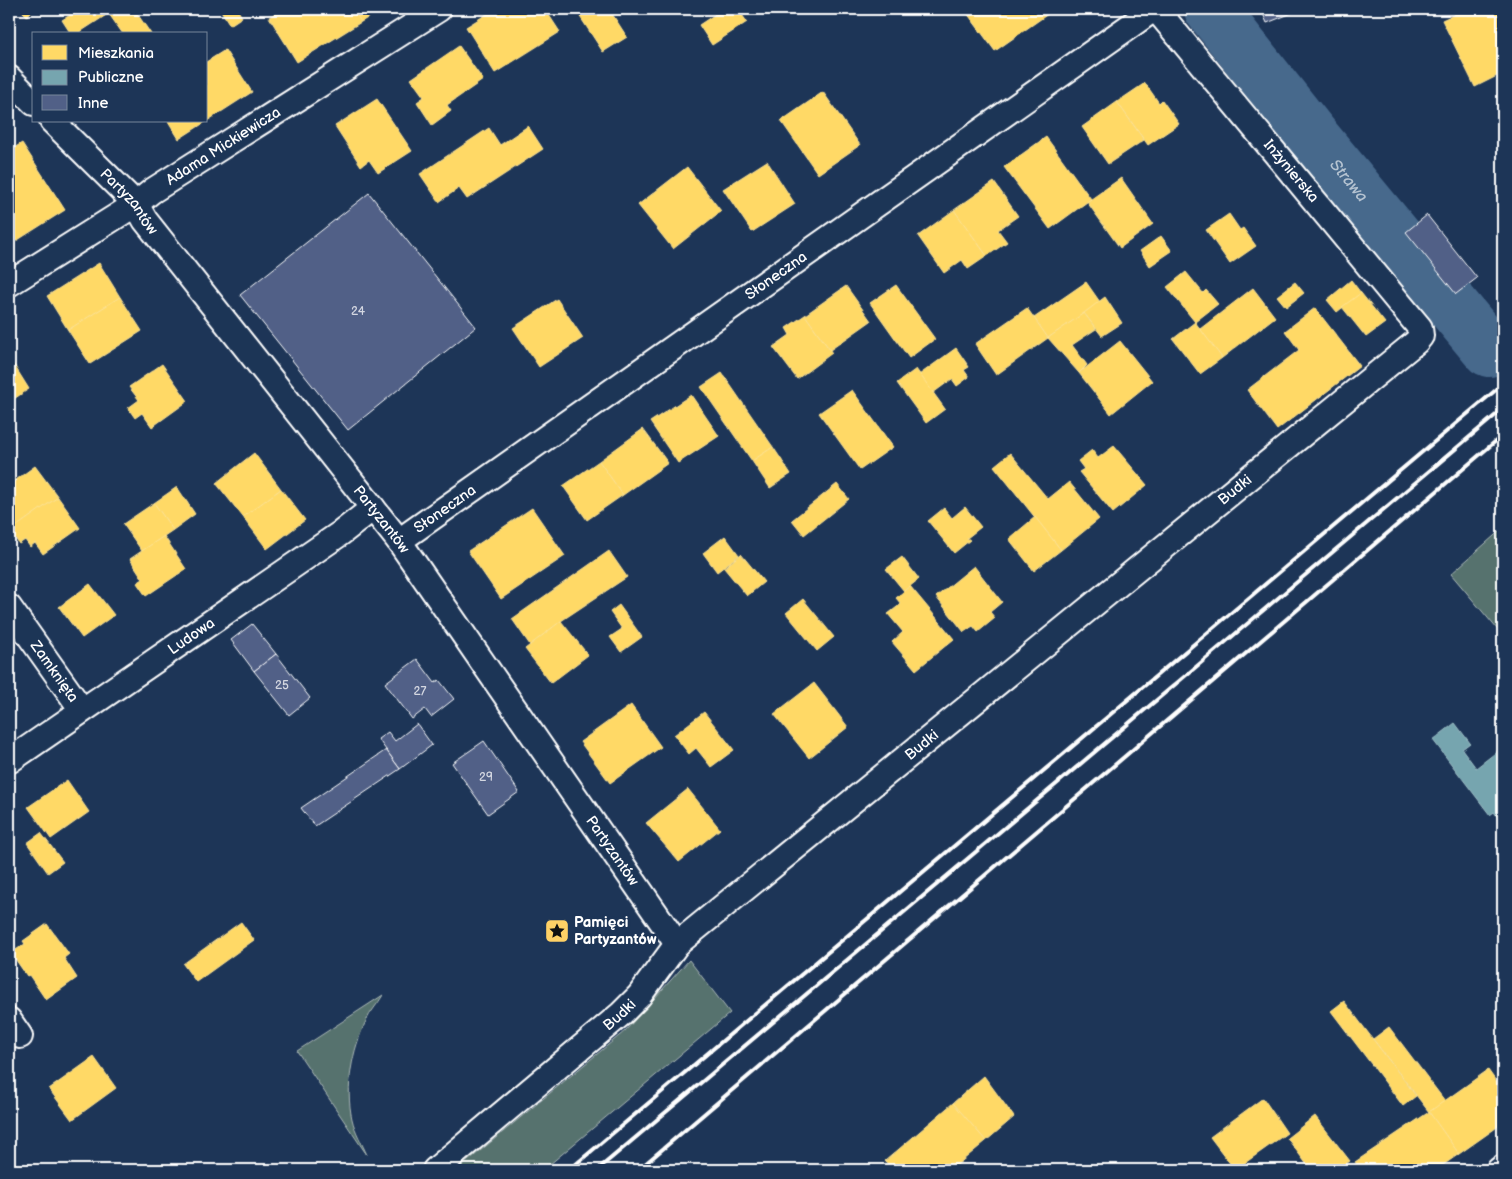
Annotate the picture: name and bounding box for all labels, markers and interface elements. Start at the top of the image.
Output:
legend [32,32,208,122]
text: Mieszkania [78,44,154,63]
text: Publiczne [78,68,144,87]
text: Inne [78,94,109,113]
street label: Adama Mickiewicza [162,102,284,189]
street label: Inżynierska [1259,136,1323,206]
water label: Strawa [1325,155,1372,206]
street label: Partyzantów [96,164,162,238]
street label: Słoneczna [741,247,811,304]
house number: 24 [351,304,366,319]
street label: Budki [1214,470,1256,509]
street label: Słoneczna [410,480,480,537]
street label: Partyzantów [349,482,414,557]
street label: Ludowa [164,613,218,659]
street label: Zamknięta [26,636,83,706]
house number: 25 [275,678,289,693]
house number: 27 [414,684,427,699]
street label: Budki [901,725,942,764]
house number: 29 [479,770,493,785]
street label: Partyzantów [582,812,643,889]
place label: Pamięci Partyzantów [574,913,657,949]
place icon: Pamięci Partyzantów [544,918,570,944]
street label: Budki [599,995,640,1035]

